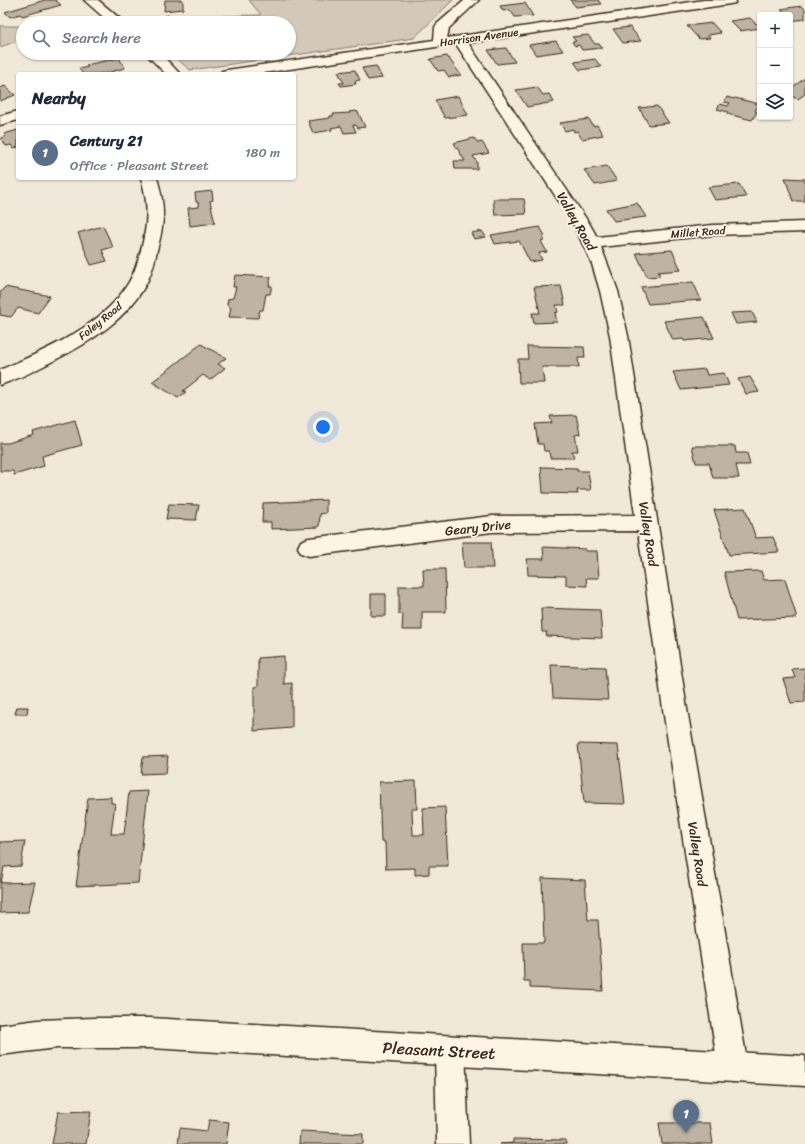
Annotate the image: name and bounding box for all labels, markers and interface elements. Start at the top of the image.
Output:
map controls [757,12,793,120]
button: + [757,12,793,48]
search box [16,16,296,60]
street label: Harrison Avenue [439,22,520,52]
text: Search here [62,25,141,51]
icon: search [30,27,52,49]
button: − [757,48,793,84]
text: Nearby [32,83,86,113]
button: layers [757,84,793,120]
text: Century 21 [70,128,143,154]
text: 1 [42,141,48,164]
text: 180 m [245,141,280,164]
text: Office · Pleasant Street [70,154,209,177]
street label: Valley Road [550,187,603,256]
street label: Millet Road [670,221,727,244]
street label: Foley Road [74,297,128,345]
your location [313,417,333,437]
street label: Valley Road [632,500,665,569]
street label: Geary Drive [444,513,512,542]
street label: Valley Road [681,820,714,889]
street label: Pleasant Street [382,1033,496,1068]
pin: 1 [673,1100,699,1133]

